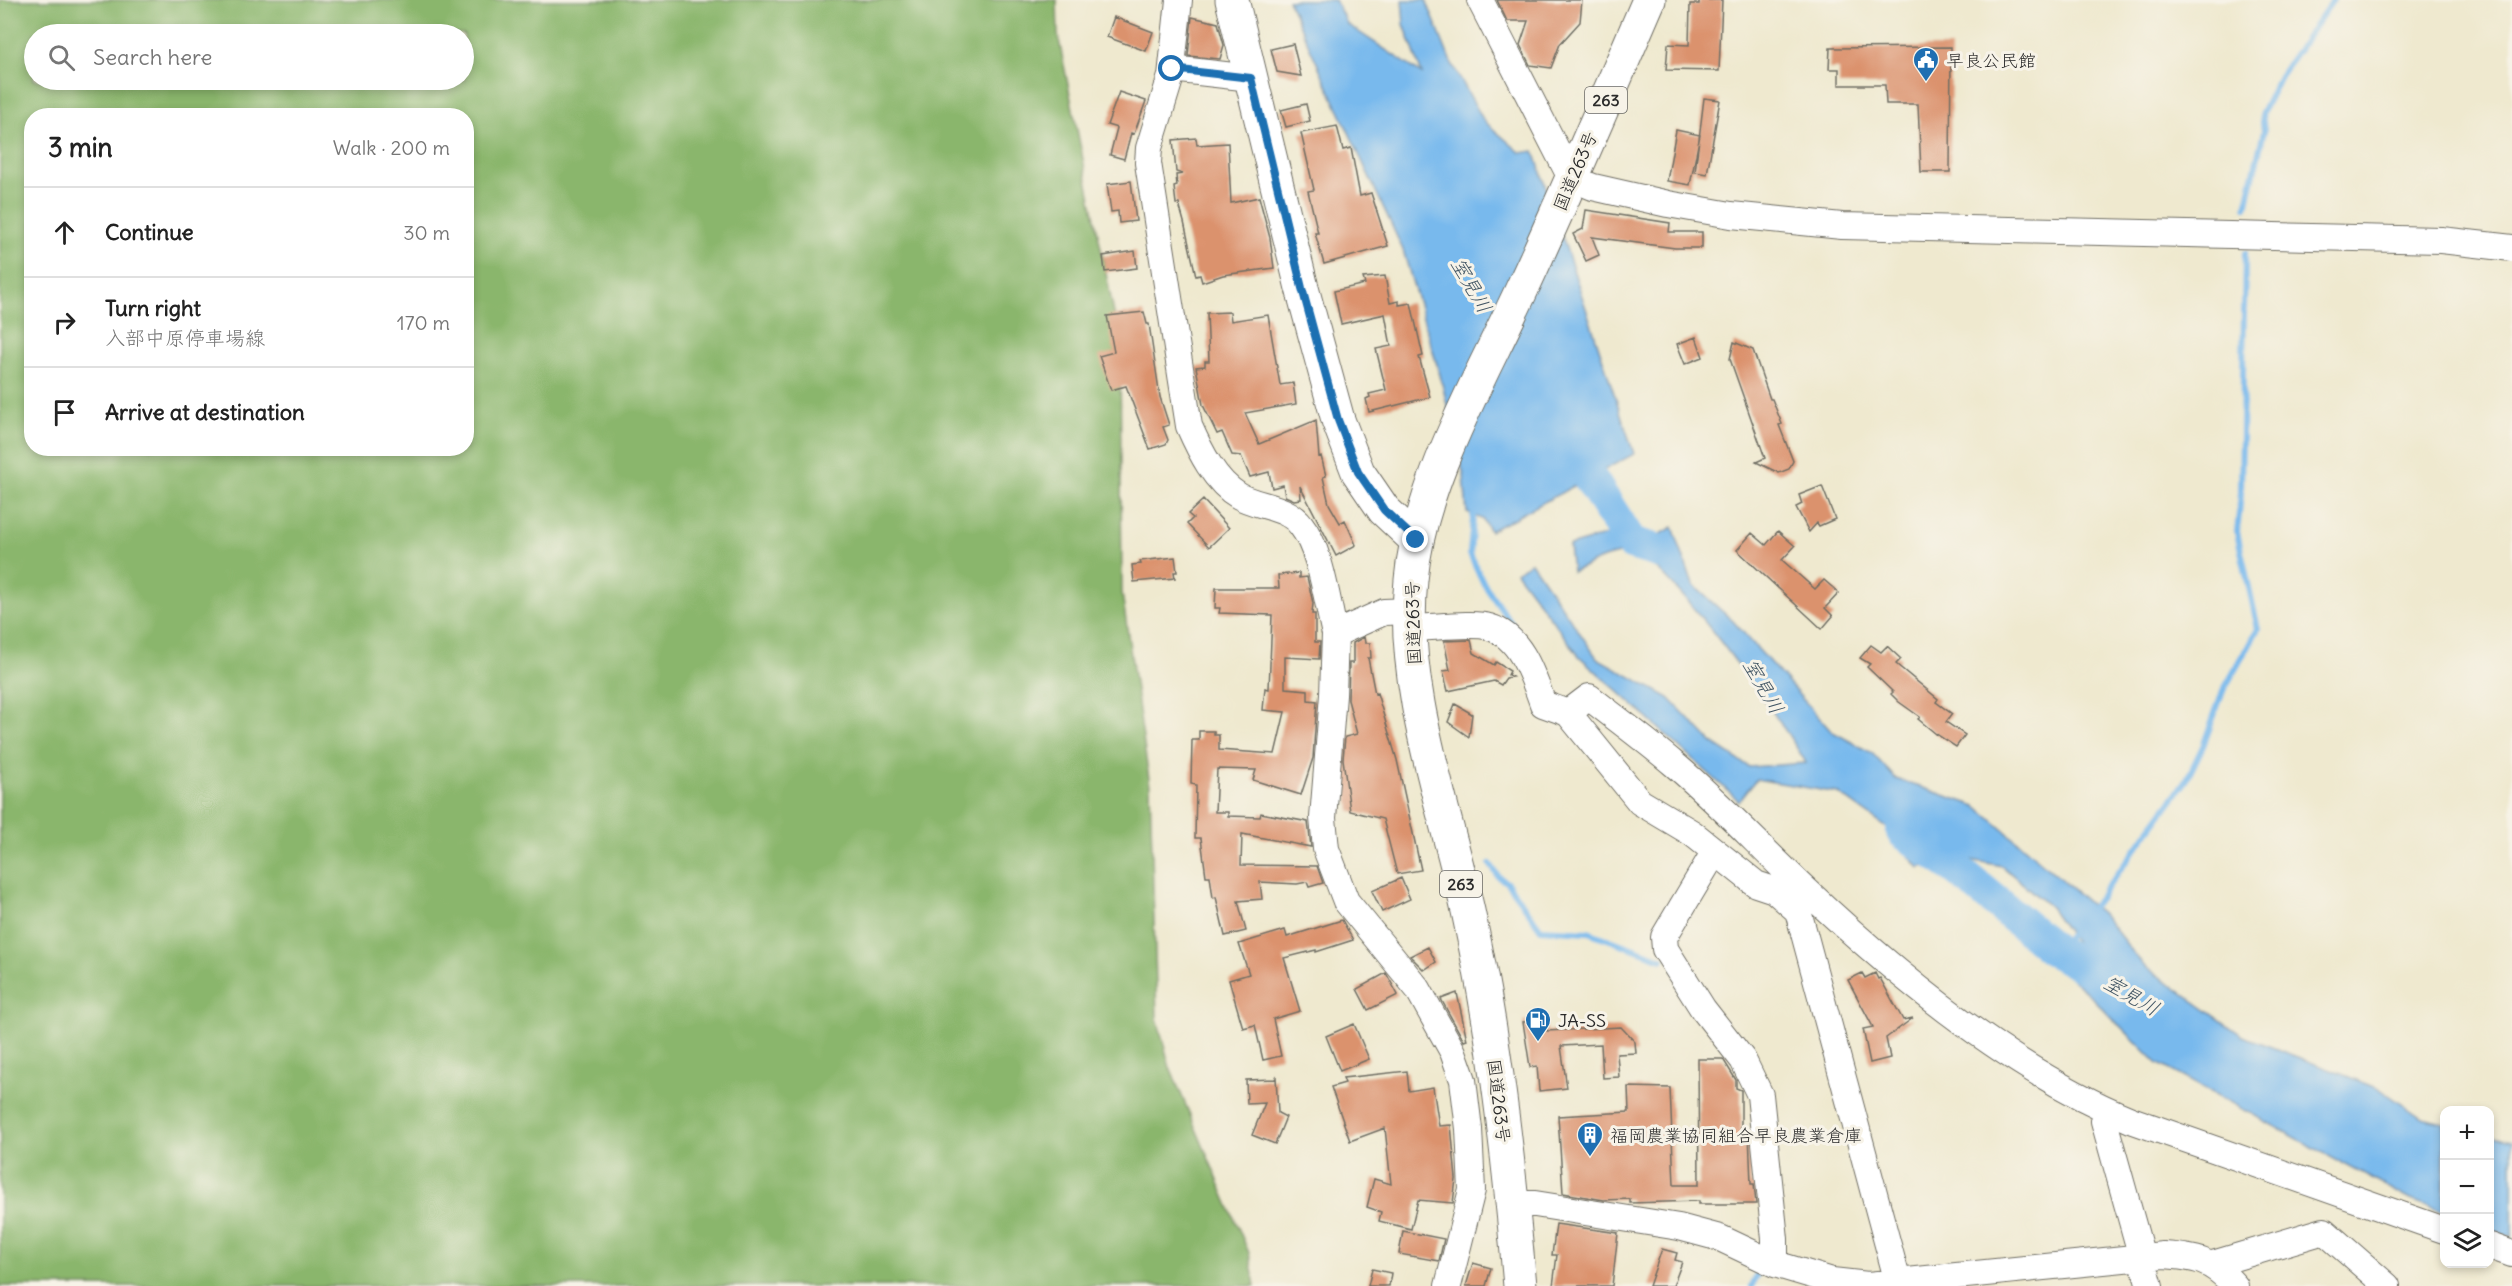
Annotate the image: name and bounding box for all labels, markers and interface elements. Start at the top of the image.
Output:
search box [24,24,474,90]
icon: search [45,41,78,74]
text: Search here [93,43,212,71]
public building icon: 早良公民館 [1911,45,1941,83]
place label: 早良公民館 [1946,49,2036,72]
route start [1158,55,1184,81]
road number: 263 [1585,87,1627,113]
street label: 国道263号 [1548,128,1602,214]
text: 3 min [48,131,113,164]
text: Walk · 200 m [333,135,450,160]
icon: ahead [48,216,81,249]
text: Continue [105,218,194,246]
text: 30 m [403,220,450,245]
water label: 室見川 [1446,253,1498,317]
text: Turn right [105,294,201,322]
icon: right [48,306,81,339]
text: 170 m [397,310,450,335]
text: 入部中原停車場線 [105,325,265,350]
icon: arrive [48,396,81,429]
text: Arrive at destination [105,398,305,426]
route end [1402,526,1428,552]
street label: 国道263号 [1400,580,1426,666]
water label: 室見川 [1738,654,1790,718]
road number: 263 [1440,871,1482,897]
water label: 室見川 [2100,969,2164,1021]
fuel station icon: JA-SS [1523,1005,1553,1043]
place label: JA-SS [1558,1009,1606,1032]
street label: 国道263号 [1482,1058,1516,1144]
map controls [2440,1106,2494,1268]
button: + [2440,1106,2494,1160]
building icon: 福岡農業協同組合早良農業倉庫 [1575,1120,1605,1158]
place label: 福岡農業協同組合早良農業倉庫 [1610,1124,1862,1147]
button: − [2440,1160,2494,1214]
button: layers [2440,1214,2494,1268]

